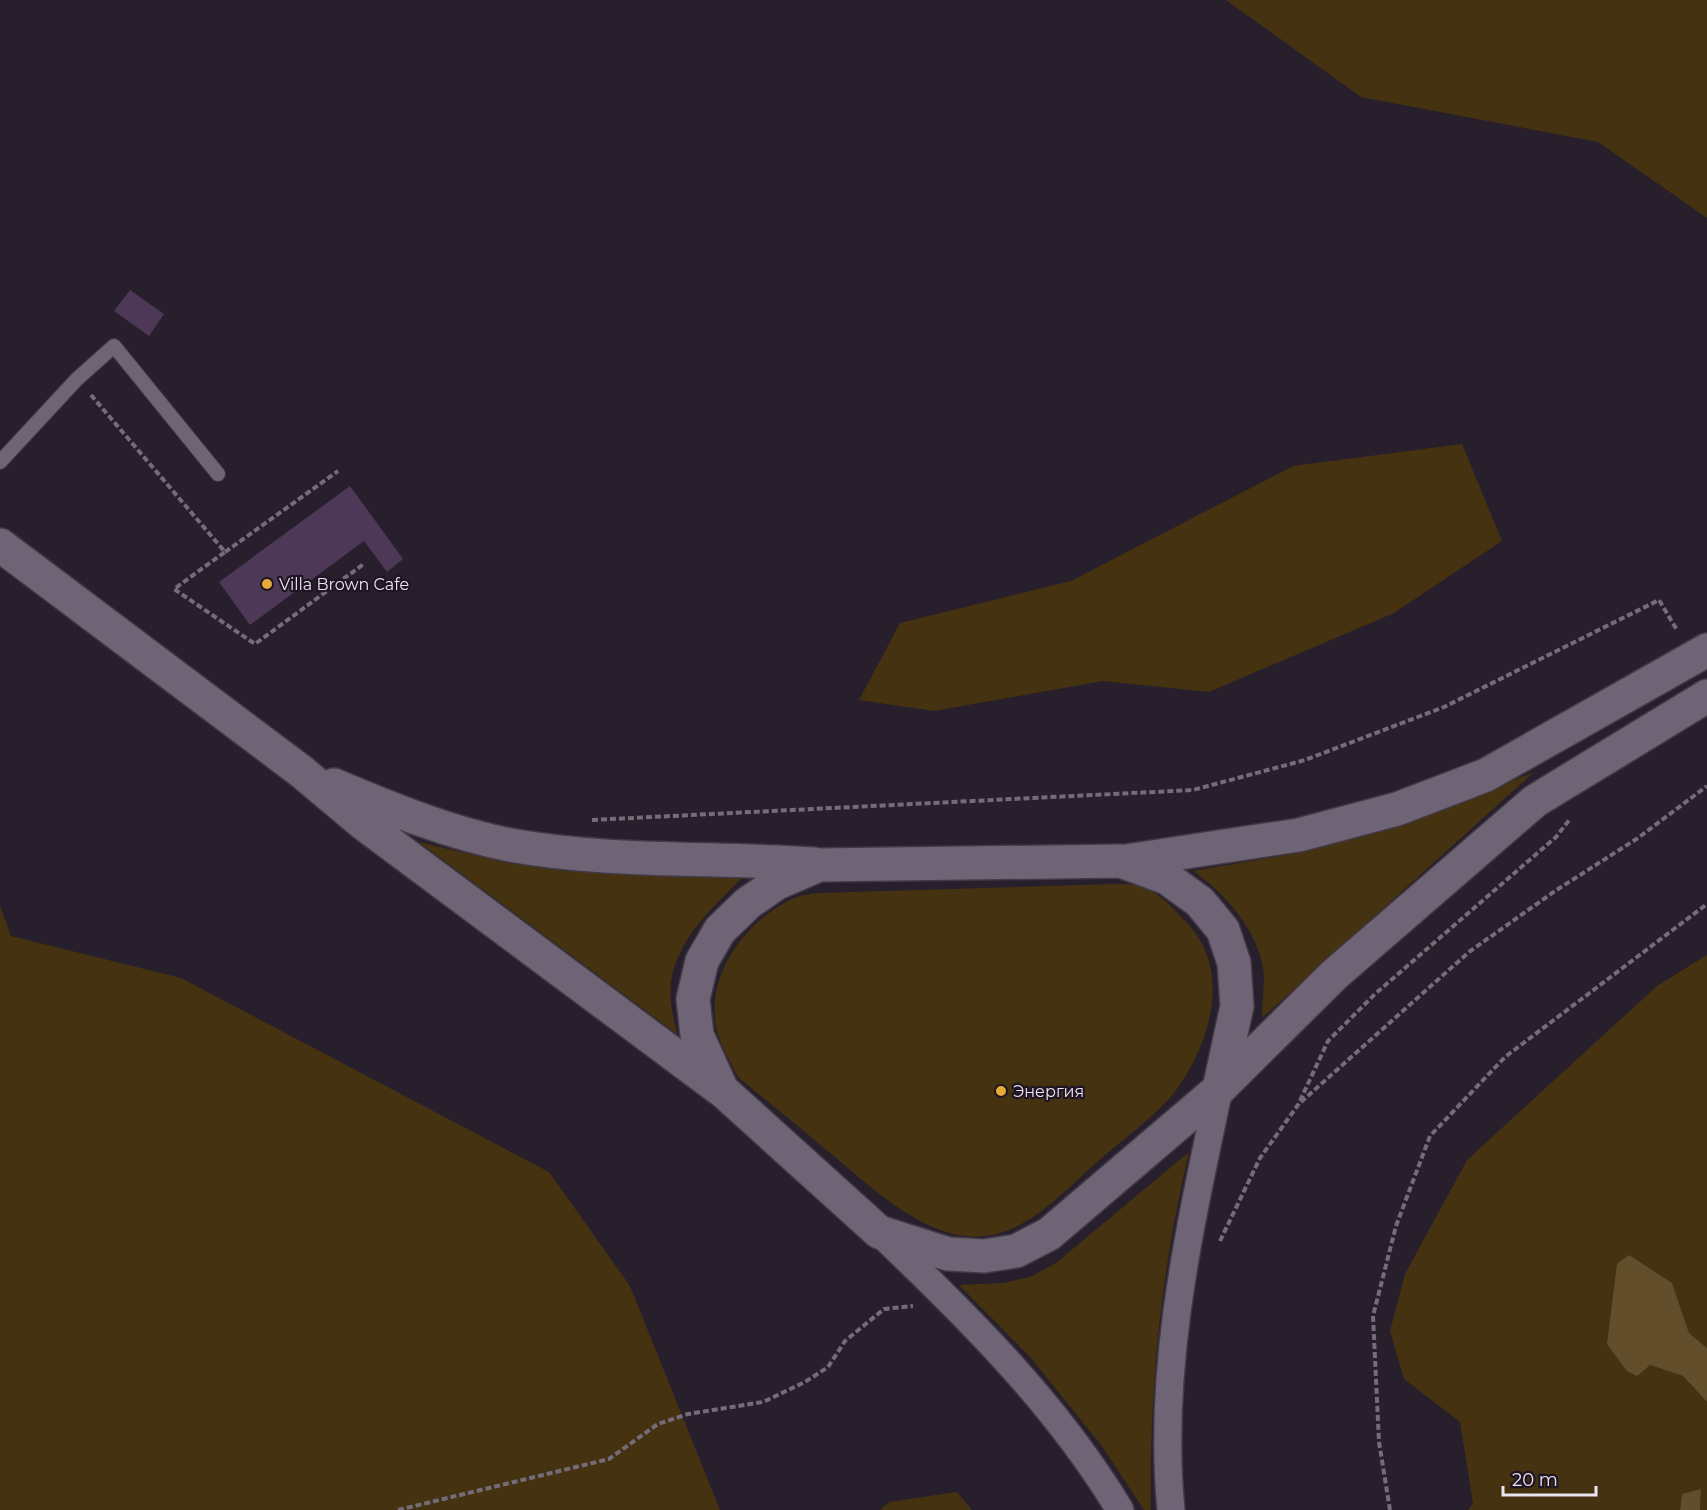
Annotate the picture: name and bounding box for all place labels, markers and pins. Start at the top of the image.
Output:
place label: Villa Brown Cafe [279,575,409,594]
marker: Villa Brown Cafe [260,577,274,591]
place label: Энергия [1013,1082,1084,1101]
marker: Энергия [994,1084,1008,1098]

